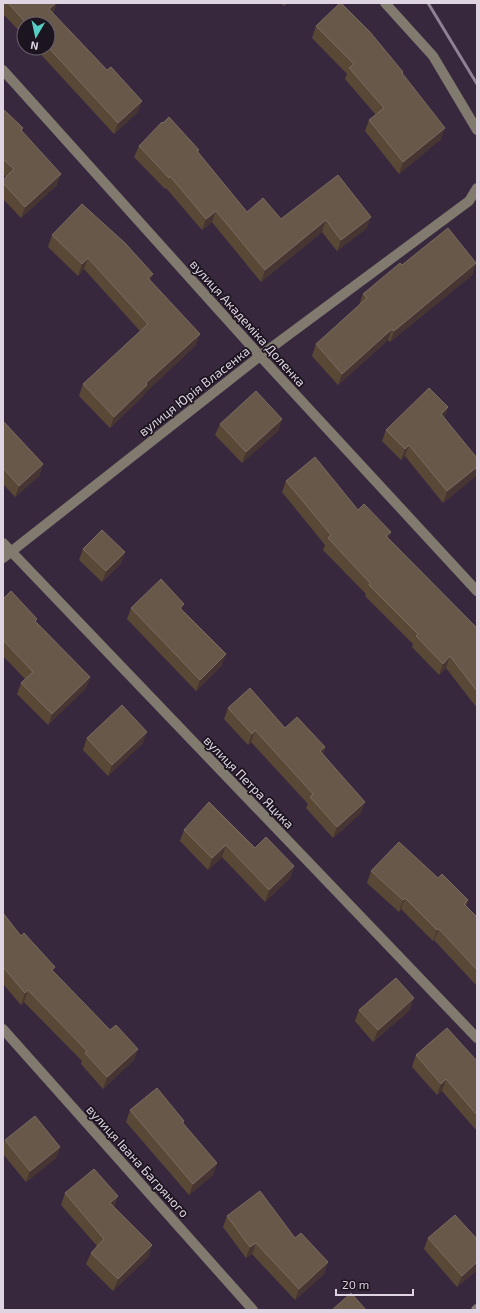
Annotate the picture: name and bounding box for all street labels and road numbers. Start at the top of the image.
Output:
street label: вулиця Академіка Доленка [187,256,309,390]
street label: вулиця Юрія Власенка [135,343,253,439]
street label: вулиця Петра Яцика [200,732,298,832]
street label: вулиця Івана Багряного [83,1102,193,1220]

